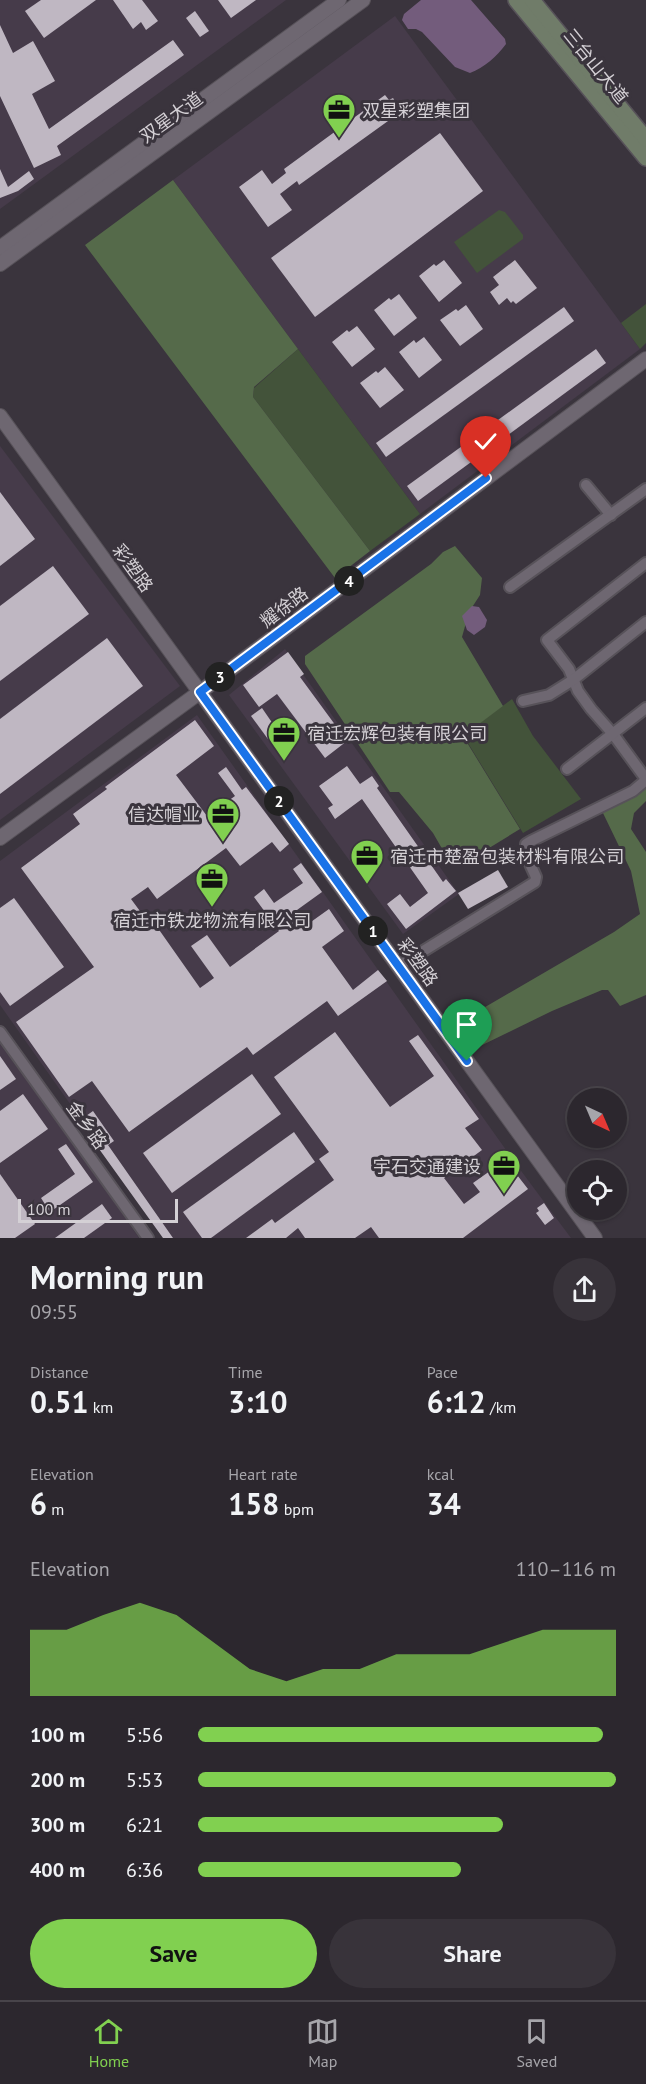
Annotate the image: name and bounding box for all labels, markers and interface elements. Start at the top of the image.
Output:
street label: 三台山大道 [559,24,633,108]
street label: 双星大道 [135,87,207,147]
office icon: 双星彩塑集团 [321,92,357,139]
place label: 双星彩塑集团 [362,99,470,122]
pin [460,416,511,478]
icon: check [469,425,502,458]
street label: 彩塑路 [108,539,158,597]
pin: 4 [334,566,364,596]
text: 4 [344,571,354,591]
street label: 耀徐路 [256,582,312,632]
pin: 3 [205,662,235,692]
text: 3 [215,667,225,687]
office icon: 宿迁宏辉包装有限公司 [266,715,302,762]
place label: 宿迁宏辉包装有限公司 [307,722,487,745]
pin: 2 [264,786,294,816]
text: 2 [274,791,284,811]
office icon: 信达帽业 [205,796,241,843]
place label: 信达帽业 [128,803,200,826]
office icon: 宿迁市楚盈包装材料有限公司 [349,838,385,885]
place label: 宿迁市楚盈包装材料有限公司 [390,845,624,868]
office icon: 宿迁市铁龙物流有限公司 [194,861,230,908]
place label: 宿迁市铁龙物流有限公司 [113,909,311,932]
pin: 1 [358,916,388,946]
text: 1 [368,921,378,941]
street label: 彩塑路 [393,933,443,991]
pin [441,999,492,1061]
icon: arrive [450,1008,483,1041]
north arrow [567,1088,627,1148]
map controls [567,1088,627,1220]
street label: 金乡路 [62,1096,112,1154]
office icon: 宇石交通建设 [486,1148,522,1195]
place label: 宇石交通建设 [373,1155,481,1178]
button: locate [567,1160,627,1220]
scale bar [18,1196,178,1224]
text: 100 m [27,1199,70,1219]
text: Morning run [30,1255,204,1298]
button: share [553,1258,616,1321]
text: 09:55 [30,1299,78,1325]
text: Distance [30,1362,89,1382]
text: Time [228,1362,263,1382]
text: Pace [427,1362,458,1382]
text: 0.51 [30,1382,88,1421]
text: 3:10 [228,1382,287,1421]
text: 6:12 [427,1382,486,1421]
text: km [88,1397,113,1417]
text: /km [486,1397,516,1417]
text: Elevation [30,1464,94,1484]
text: Heart rate [228,1464,298,1484]
text: kcal [427,1464,454,1484]
text: 6 [30,1484,47,1523]
text: 158 [228,1484,279,1523]
text: 34 [427,1484,461,1523]
text: m [47,1499,64,1519]
text: bpm [279,1499,314,1519]
text: Elevation [30,1556,110,1582]
text: 110–116 m [516,1556,616,1582]
text: 100 m [30,1722,85,1748]
text: 5:56 [126,1722,163,1748]
text: 200 m [30,1767,85,1793]
text: 5:53 [126,1767,163,1793]
text: 300 m [30,1812,85,1838]
text: 6:21 [126,1812,163,1838]
text: 400 m [30,1857,85,1883]
text: 6:36 [126,1857,163,1883]
button: Save [30,1919,317,1988]
button: Share [329,1919,616,1988]
tab: Home [89,2015,129,2071]
tab: Map [306,2015,339,2071]
tab: Saved [517,2015,557,2071]

